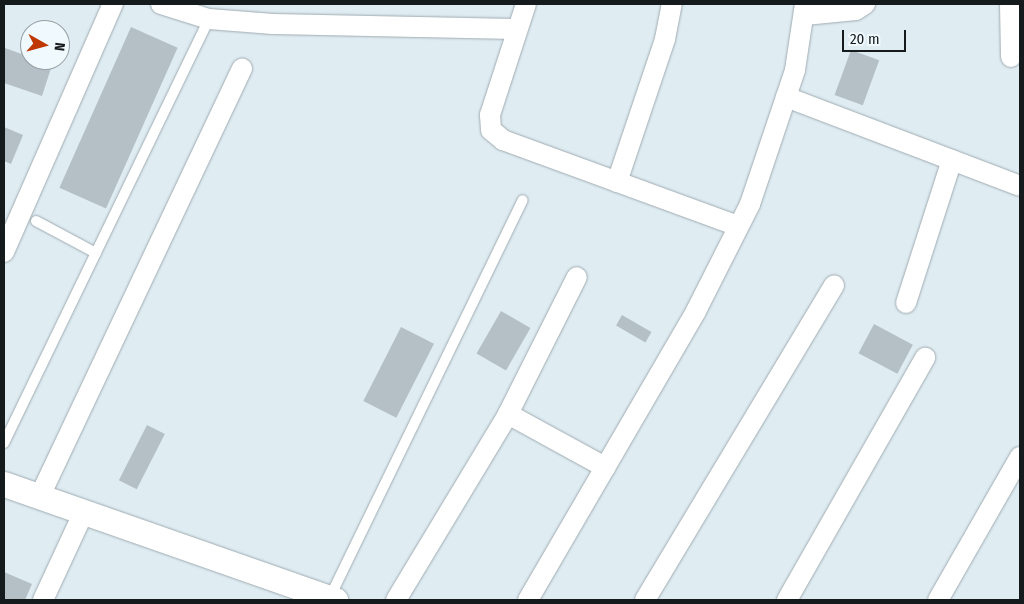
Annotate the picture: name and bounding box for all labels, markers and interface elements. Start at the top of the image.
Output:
north arrow [20,20,70,70]
scale bar [844,20,908,52]
text: 20 m [850,30,880,48]
text: N [50,42,68,52]

